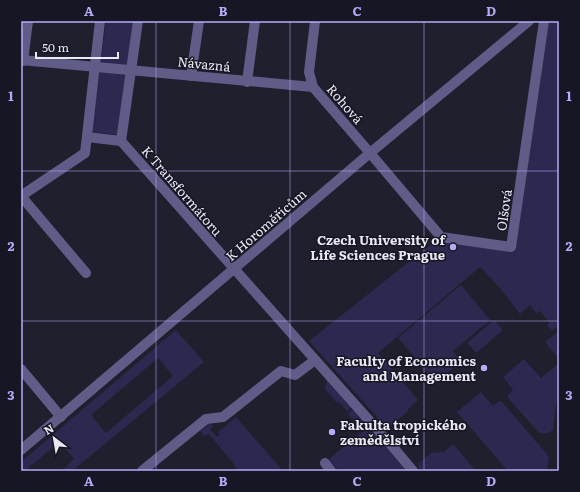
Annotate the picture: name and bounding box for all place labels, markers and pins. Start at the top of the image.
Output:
place label: Czech University of Life Sciences Prague [310,230,446,264]
marker: Czech University of Life Sciences Prague [448,242,458,252]
place label: Faculty of Economics and Management [336,351,476,385]
marker: Faculty of Economics and Management [479,363,489,373]
place label: Fakulta tropického zemědělství [340,415,466,449]
marker: Fakulta tropického zemědělství [327,427,337,437]

